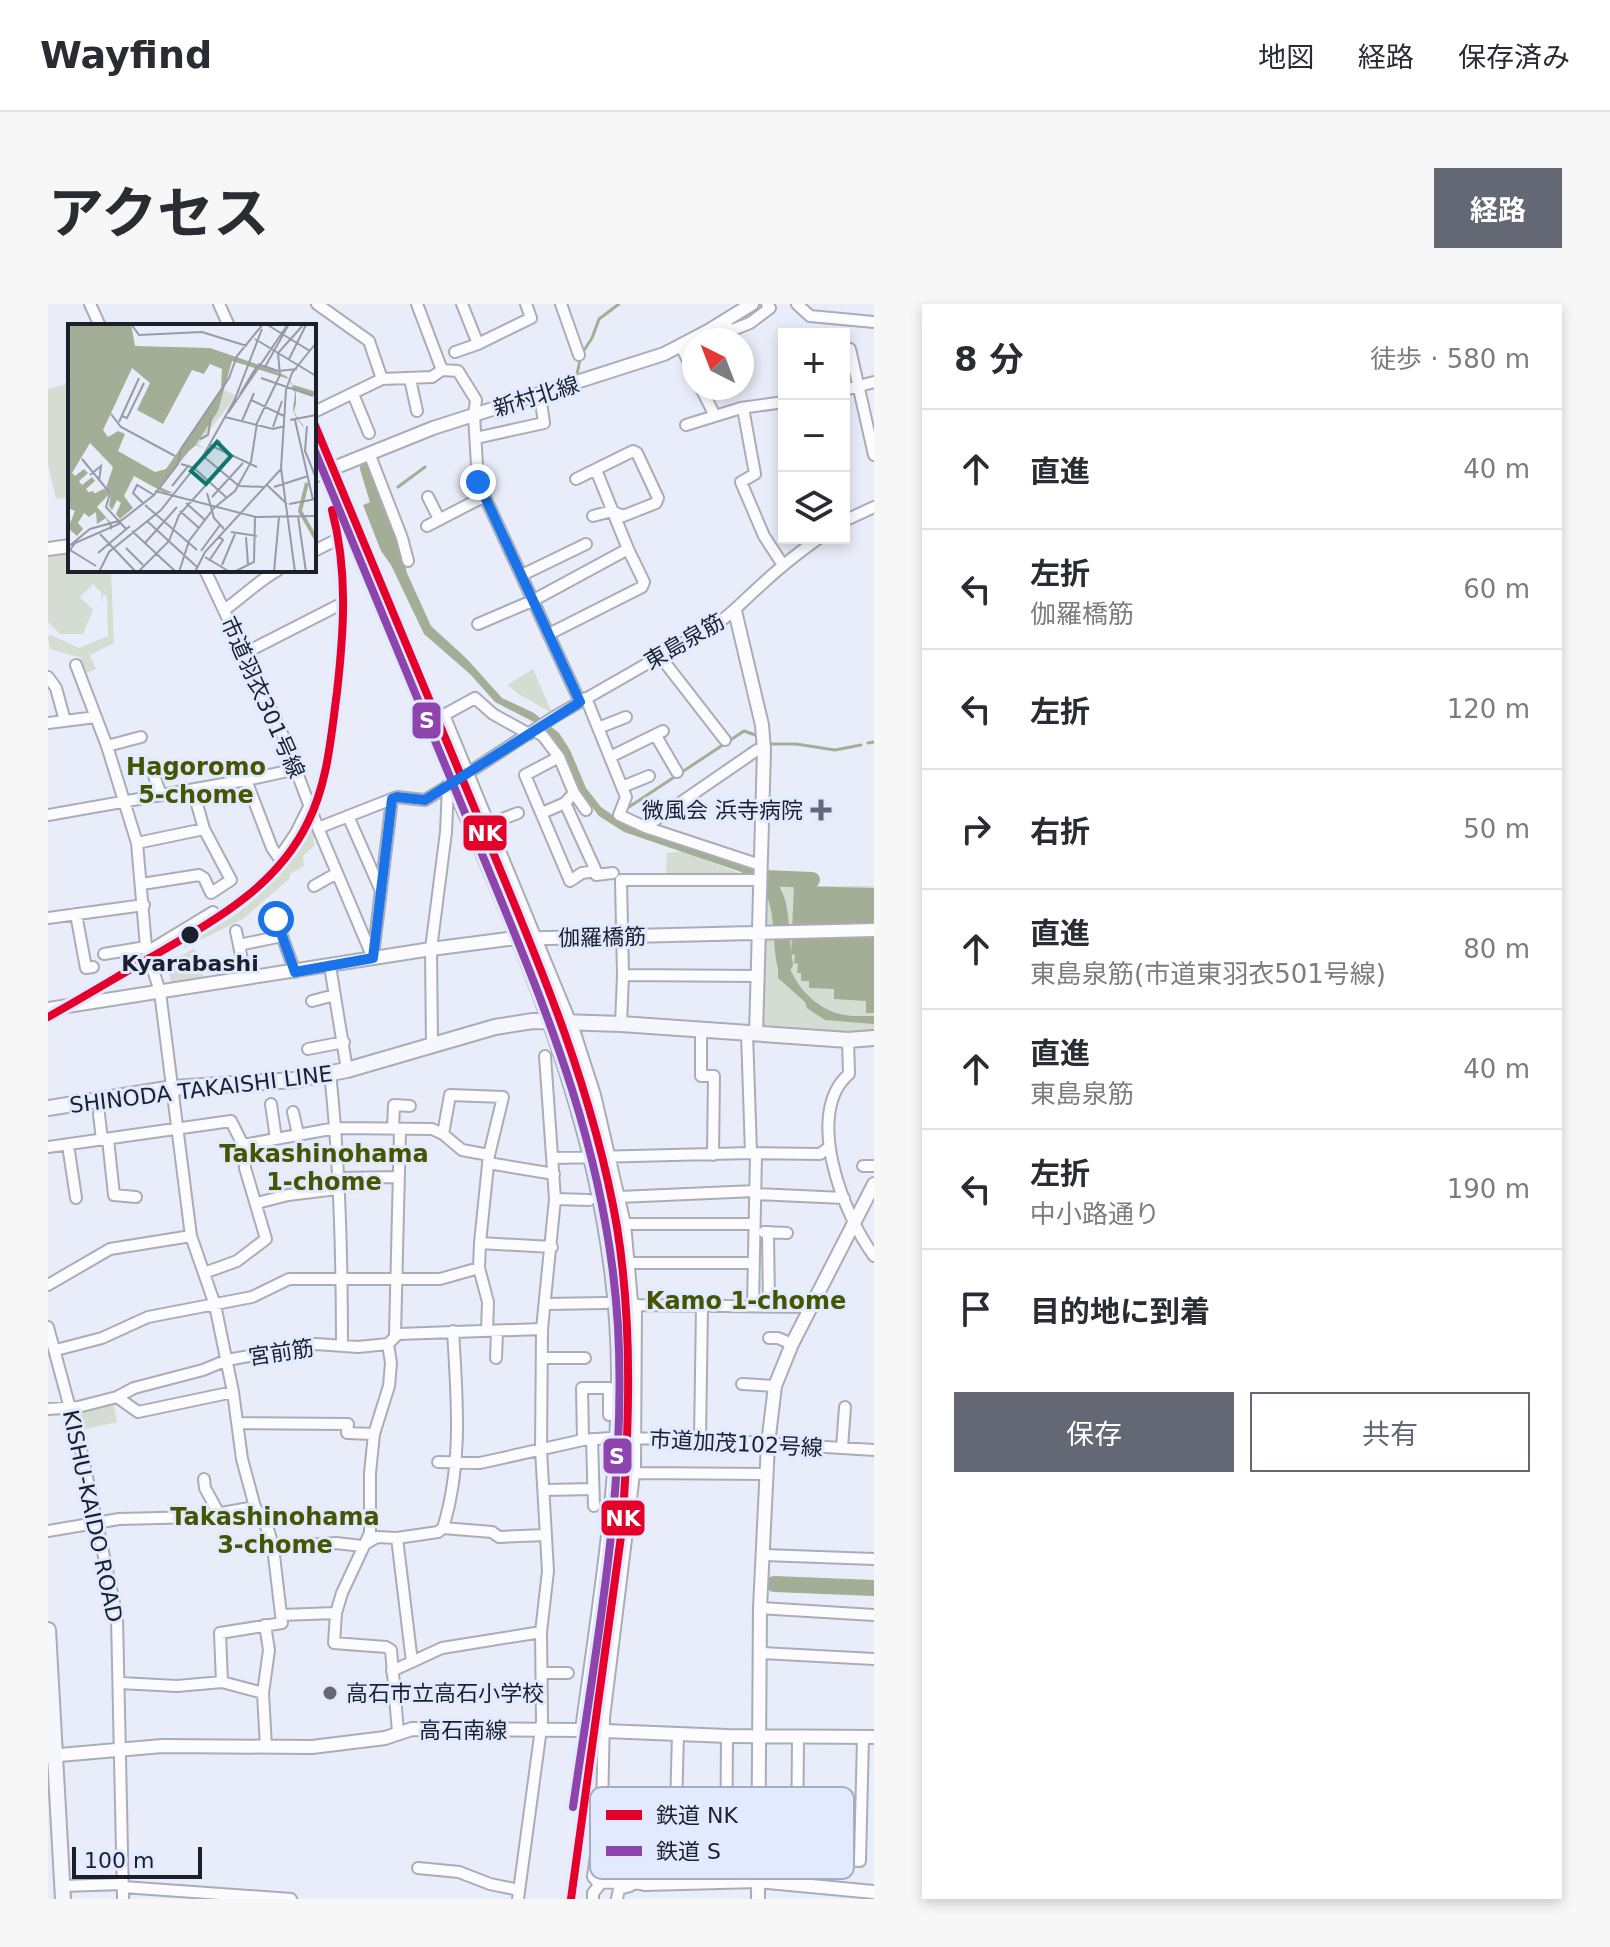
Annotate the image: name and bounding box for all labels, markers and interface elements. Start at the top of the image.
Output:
text: Wayfind [40,33,212,77]
text: 地図 [1258,41,1314,74]
text: 経路 [1358,41,1414,74]
text: 保存済み [1458,41,1570,74]
button: 経路 [1434,168,1562,248]
text: アクセス [48,181,269,246]
inset map [68,324,316,572]
north arrow [682,328,754,400]
map controls [778,328,850,544]
button: + [778,328,850,400]
text: 8 分 [954,339,1024,379]
text: 徒歩 · 580 m [1370,344,1530,374]
street label: 新村北線 [490,372,582,421]
button: − [778,400,850,472]
icon: ahead [954,447,998,491]
text: 直進 [1030,454,1090,489]
text: 40 m [1463,454,1530,484]
route end [460,464,496,500]
button: layers [778,472,850,544]
text: 左折 [1030,556,1090,591]
icon: left [954,567,998,611]
text: 60 m [1463,574,1530,604]
text: 伽羅橋筋 [1030,599,1134,629]
street label: 東島泉筋 [640,609,729,674]
street label: 市道羽衣301号線 [216,613,309,782]
icon: left [954,687,998,731]
text: 左折 [1030,694,1090,729]
text: 120 m [1447,694,1530,724]
line badge: S [411,701,442,740]
text: S [419,708,435,733]
district label: Hagoromo 5-chome [126,753,266,809]
place label: 微風会 浜寺病院 [642,798,803,823]
marker: 微風会 浜寺病院 [810,799,832,821]
icon: right [954,807,998,851]
line badge: NK [462,814,508,852]
text: 右折 [1030,814,1090,849]
text: 50 m [1463,814,1530,844]
text: NK [467,821,504,846]
route start [258,901,294,937]
text: 直進 [1030,916,1090,951]
marker: Kyarabashi [179,924,201,946]
street label: 伽羅橋筋 [558,924,646,951]
icon: ahead [954,927,998,971]
text: 80 m [1463,934,1530,964]
place label: Kyarabashi [121,951,259,976]
text: 東島泉筋(市道東羽衣501号線) [1030,959,1386,989]
text: 直進 [1030,1036,1090,1071]
icon: ahead [954,1047,998,1091]
text: 40 m [1463,1054,1530,1084]
street label: SHINODA TAKAISHI LINE [68,1061,334,1118]
text: 東島泉筋 [1030,1079,1134,1109]
district label: Takashinohama 1-chome [219,1140,429,1196]
text: 左折 [1030,1156,1090,1191]
icon: left [954,1167,998,1211]
text: 190 m [1447,1174,1530,1204]
text: 中小路通り [1030,1199,1160,1229]
district label: Kamo 1-chome [646,1287,846,1315]
icon: arrive [954,1287,998,1331]
text: 目的地に到着 [1030,1294,1210,1329]
street label: 宮前筋 [247,1335,316,1370]
button: 保存 [954,1392,1234,1472]
button: 共有 [1250,1392,1530,1472]
street label: KISHU-KAIDO ROAD [58,1408,127,1625]
street label: 市道加茂102号線 [648,1426,824,1461]
line badge: S [602,1437,633,1475]
text: S [609,1444,625,1469]
line badge: NK [600,1499,646,1537]
district label: Takashinohama 3-chome [170,1503,380,1559]
text: NK [605,1506,642,1531]
place label: 高石市立高石小学校 [346,1681,544,1706]
marker: 高石市立高石小学校 [321,1684,339,1702]
street label: 高石南線 [419,1718,507,1743]
legend [590,1787,854,1879]
text: 鉄道 NK [656,1803,738,1828]
text: 鉄道 S [656,1839,721,1864]
scale bar [72,1843,202,1879]
text: 100 m [84,1848,154,1873]

